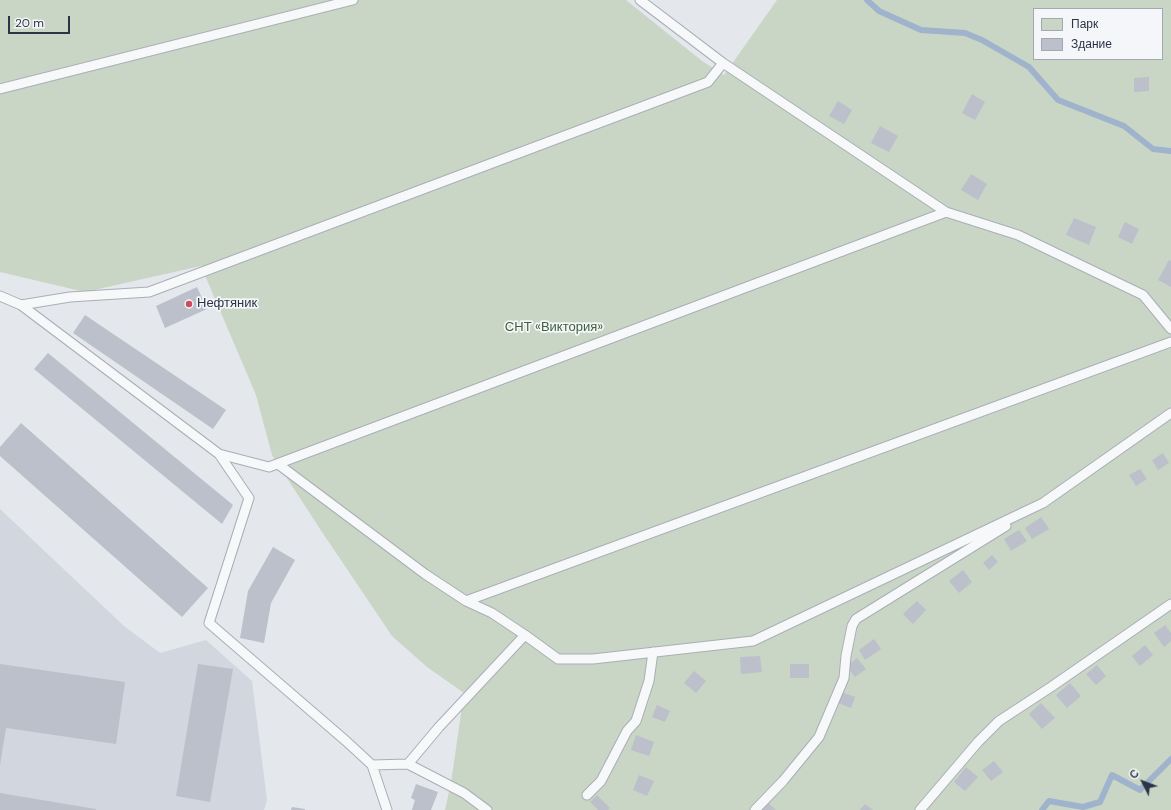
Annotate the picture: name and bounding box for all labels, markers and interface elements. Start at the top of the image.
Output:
scale bar [10,8,72,34]
legend [1033,8,1163,60]
text: 20 m [15,15,44,31]
text: Парк [1071,16,1098,32]
text: Здание [1071,36,1112,52]
place label: Нефтяник [197,296,257,312]
marker: Нефтяник [184,299,194,309]
park label: СНТ «Виктория» [505,320,603,336]
north arrow [1123,762,1163,802]
text: С [1126,766,1142,782]

